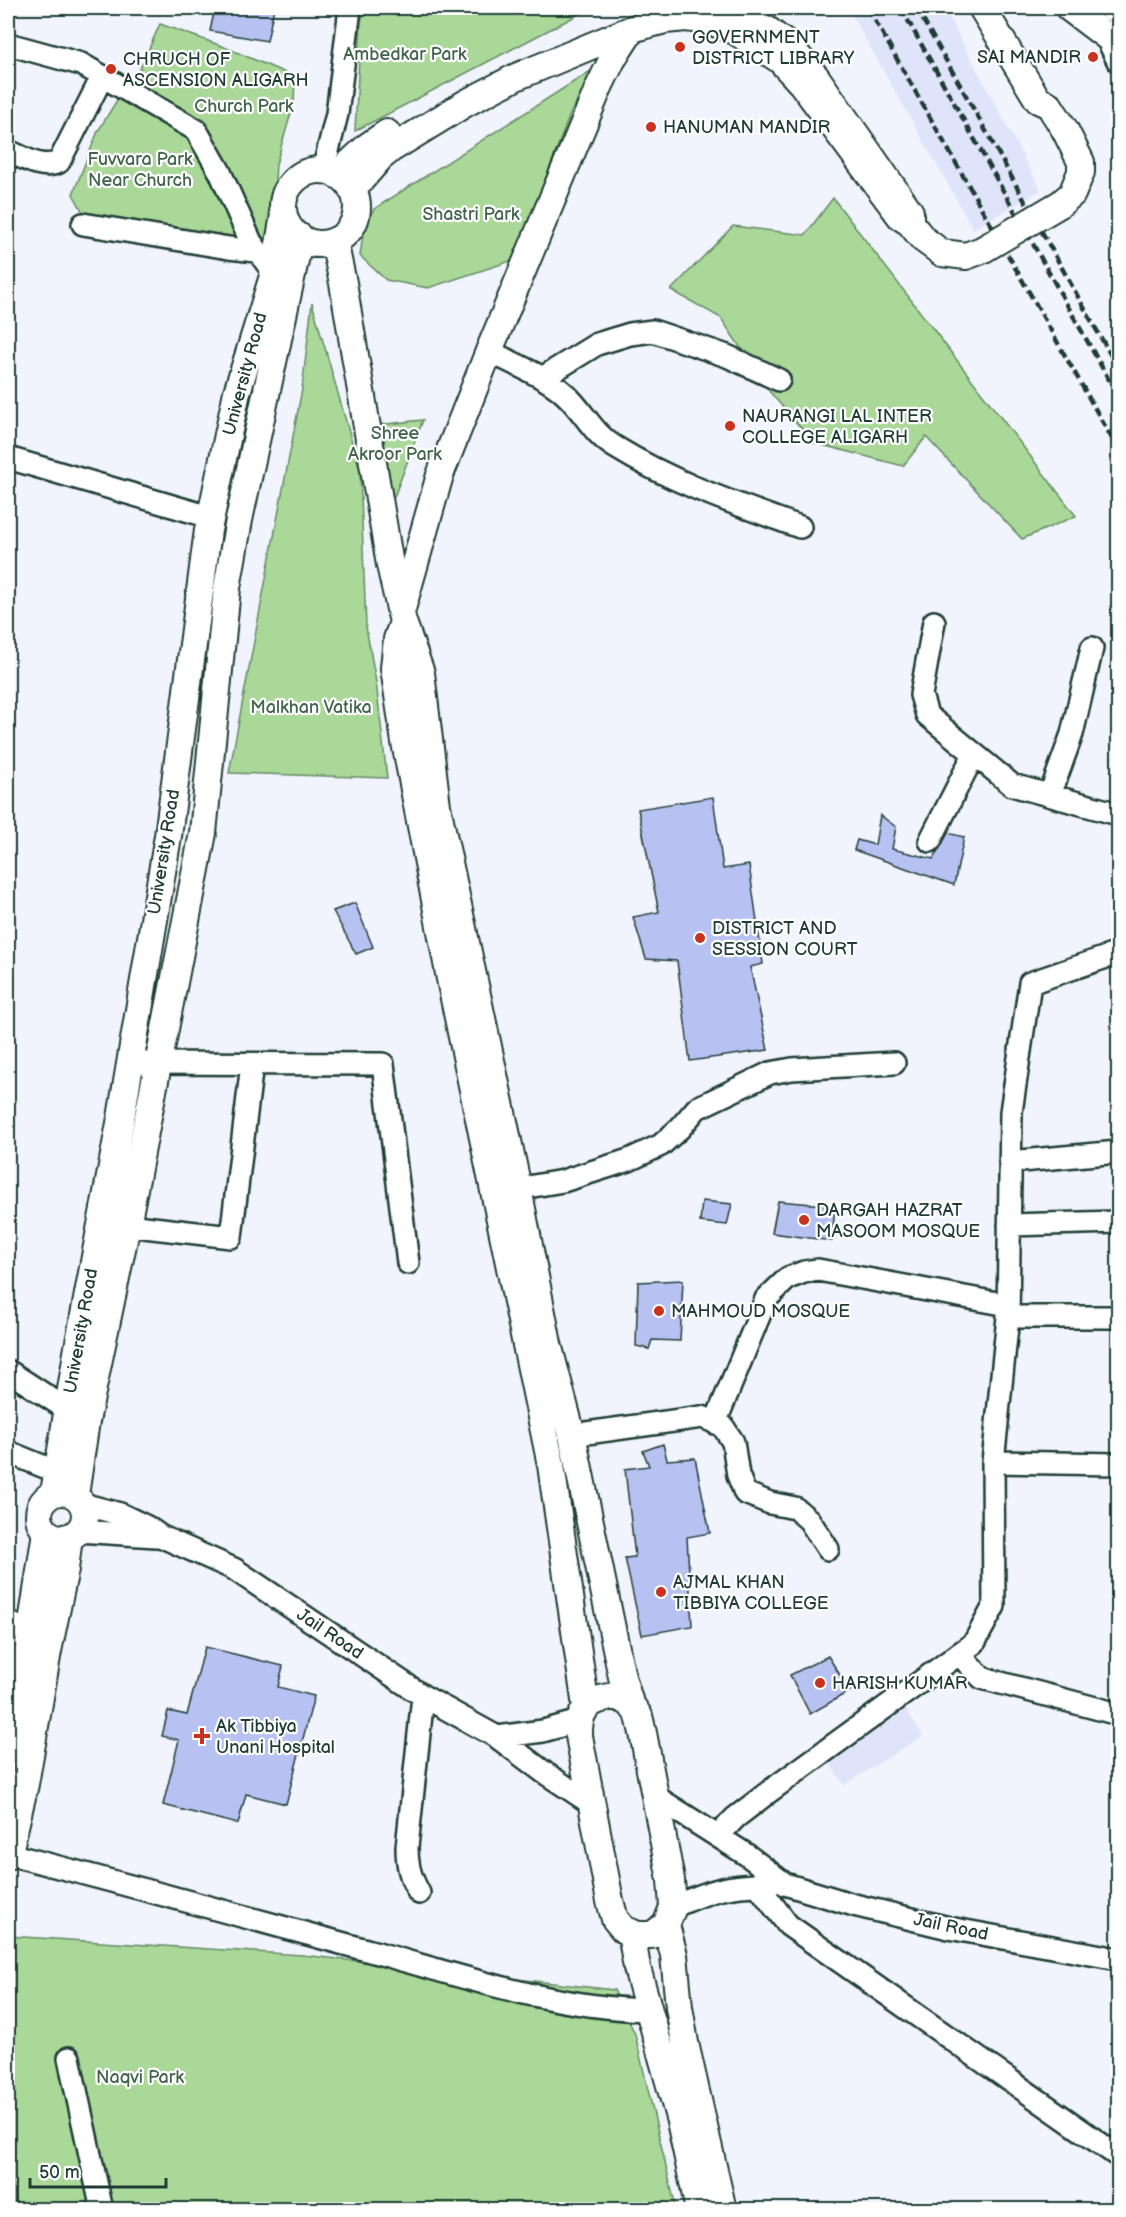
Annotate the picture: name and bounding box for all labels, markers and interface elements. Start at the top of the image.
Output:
place label: GOVERNMENT DISTRICT LIBRARY [692,27,855,69]
marker: GOVERNMENT DISTRICT LIBRARY [673,40,687,54]
park label: Ambedkar Park [343,44,467,65]
place label: SAI MANDIR [977,47,1081,68]
place label: CHRUCH OF ASCENSION ALIGARH [123,49,309,91]
marker: SAI MANDIR [1086,50,1100,64]
marker: CHRUCH OF ASCENSION ALIGARH [104,62,118,76]
park label: Church Park [194,96,294,117]
place label: HANUMAN MANDIR [663,117,831,138]
marker: HANUMAN MANDIR [644,120,658,134]
park label: Fuvvara Park Near Church [87,149,193,191]
park label: Shastri Park [422,204,520,225]
street label: University Road [218,310,272,438]
place label: NAURANGI LAL INTER COLLEGE ALIGARH [742,406,932,448]
marker: NAURANGI LAL INTER COLLEGE ALIGARH [723,419,737,433]
park label: Shree Akroor Park [348,423,442,465]
park label: Malkhan Vatika [250,697,372,718]
street label: University Road [144,788,184,916]
place label: DISTRICT AND SESSION COURT [712,918,858,960]
marker: DISTRICT AND SESSION COURT [693,931,707,945]
place label: DARGAH HAZRAT MASOOM MOSQUE [816,1200,980,1242]
marker: DARGAH HAZRAT MASOOM MOSQUE [797,1213,811,1227]
street label: University Road [60,1267,102,1395]
place label: MAHMOUD MOSQUE [671,1301,850,1322]
marker: MAHMOUD MOSQUE [652,1304,666,1318]
place label: AJMAL KHAN TIBBIYA COLLEGE [673,1572,829,1614]
marker: AJMAL KHAN TIBBIYA COLLEGE [654,1585,668,1599]
street label: Jail Road [293,1604,367,1664]
place label: HARISH KUMAR [832,1673,968,1694]
marker: HARISH KUMAR [813,1676,827,1690]
place label: Ak Tibbiya Unani Hospital [216,1716,335,1758]
marker: Ak Tibbiya Unani Hospital [193,1727,211,1745]
street label: Jail Road [912,1909,990,1945]
park label: Naqvi Park [96,2067,184,2088]
scale bar [30,2151,166,2189]
text: 50 m [39,2162,80,2183]

